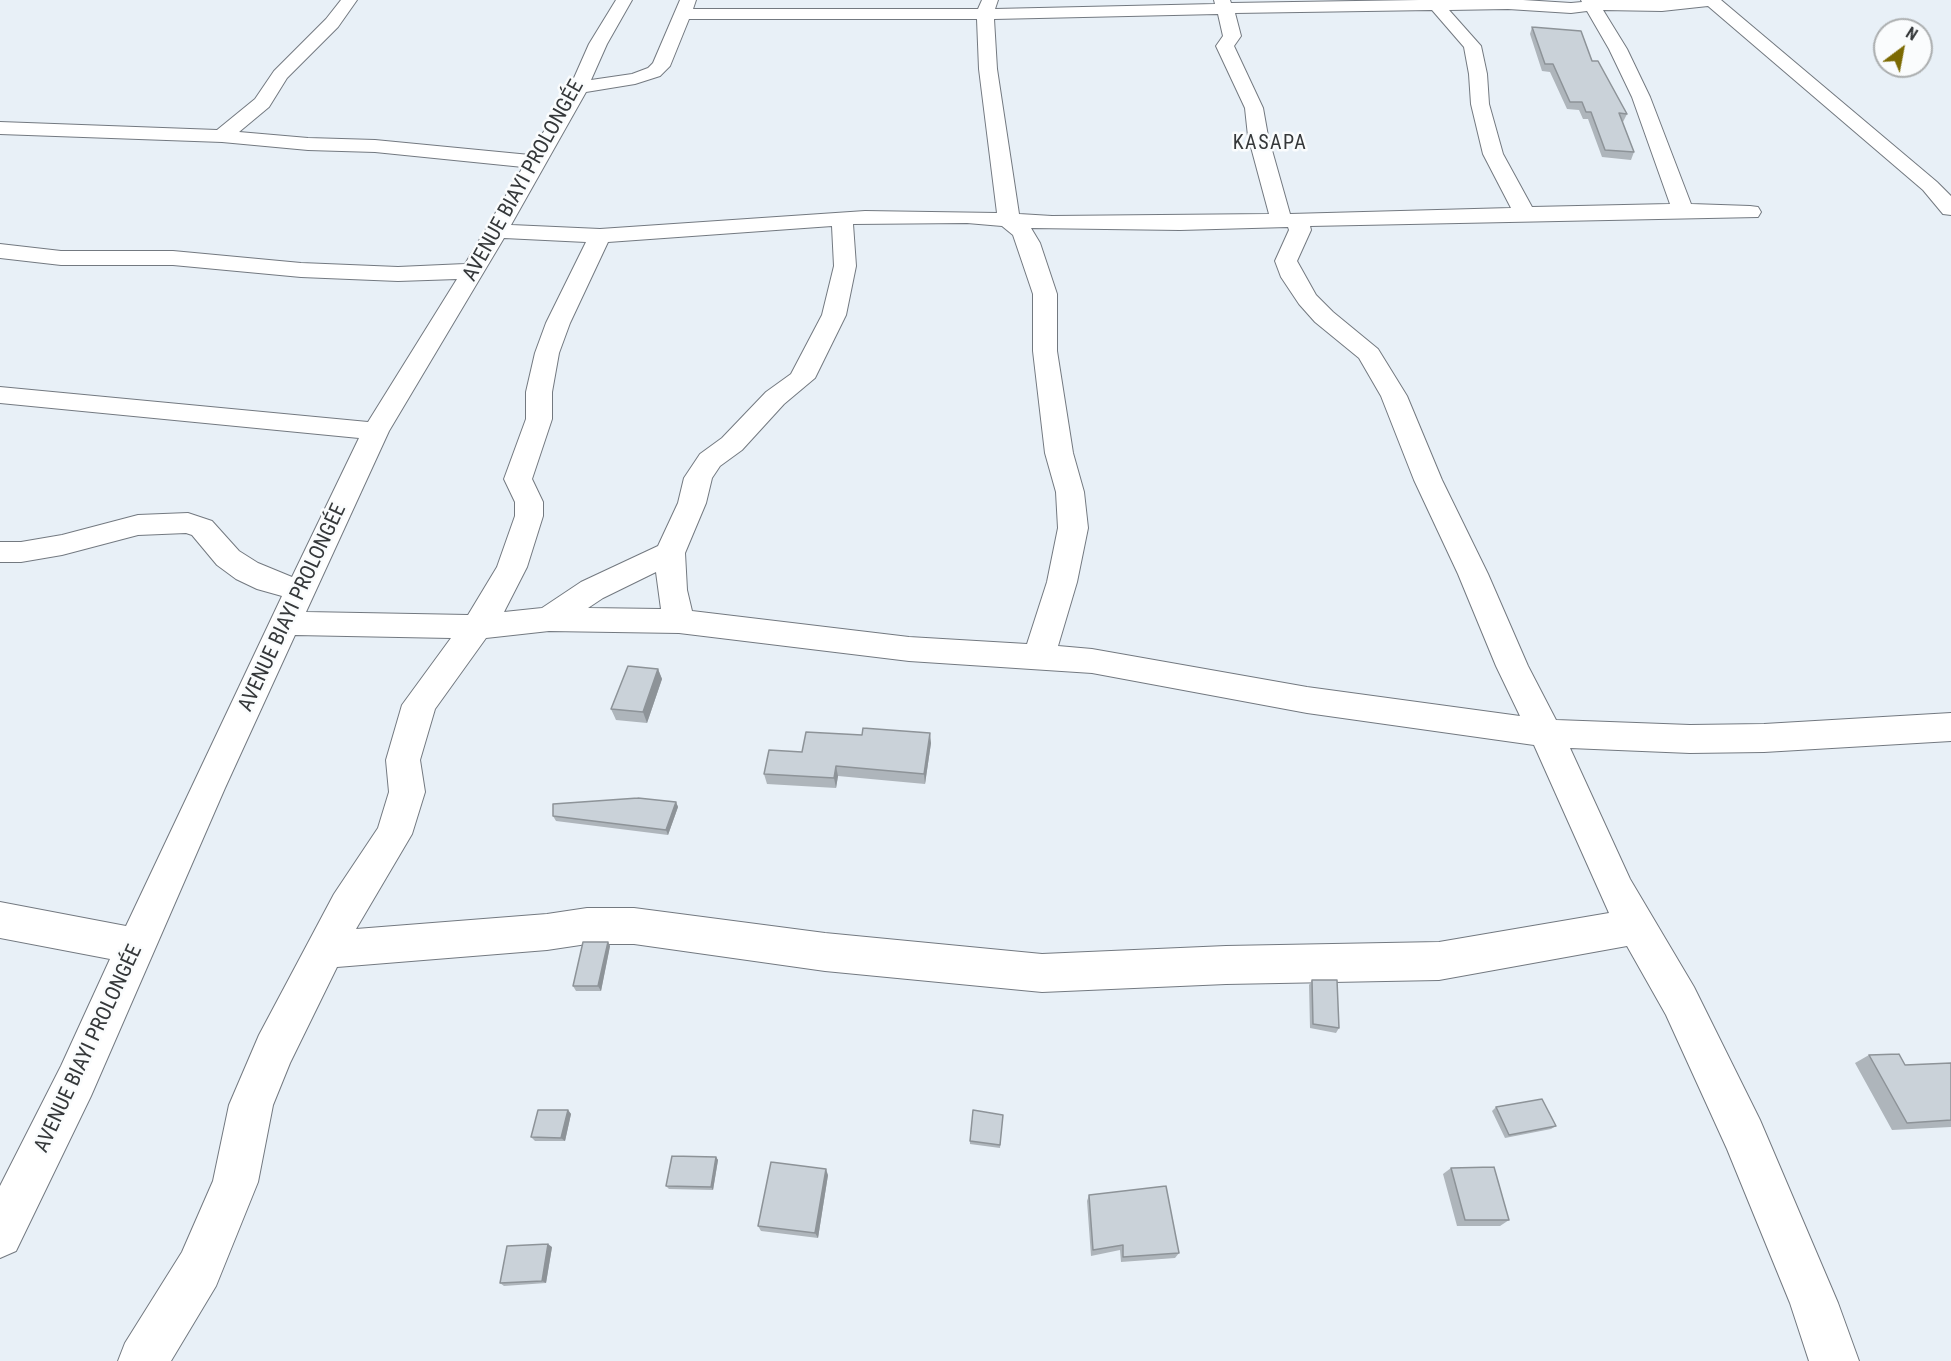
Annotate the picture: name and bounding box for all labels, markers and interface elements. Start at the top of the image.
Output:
north arrow [1873,18,1933,78]
text: N [1903,23,1921,45]
street label: AVENUE BIAYI PROLONGÉE [458,76,590,286]
district label: KASAPA [1233,132,1307,156]
street label: AVENUE BIAYI PROLONGÉE [234,500,352,716]
street label: AVENUE BIAYI PROLONGÉE [30,941,148,1157]

